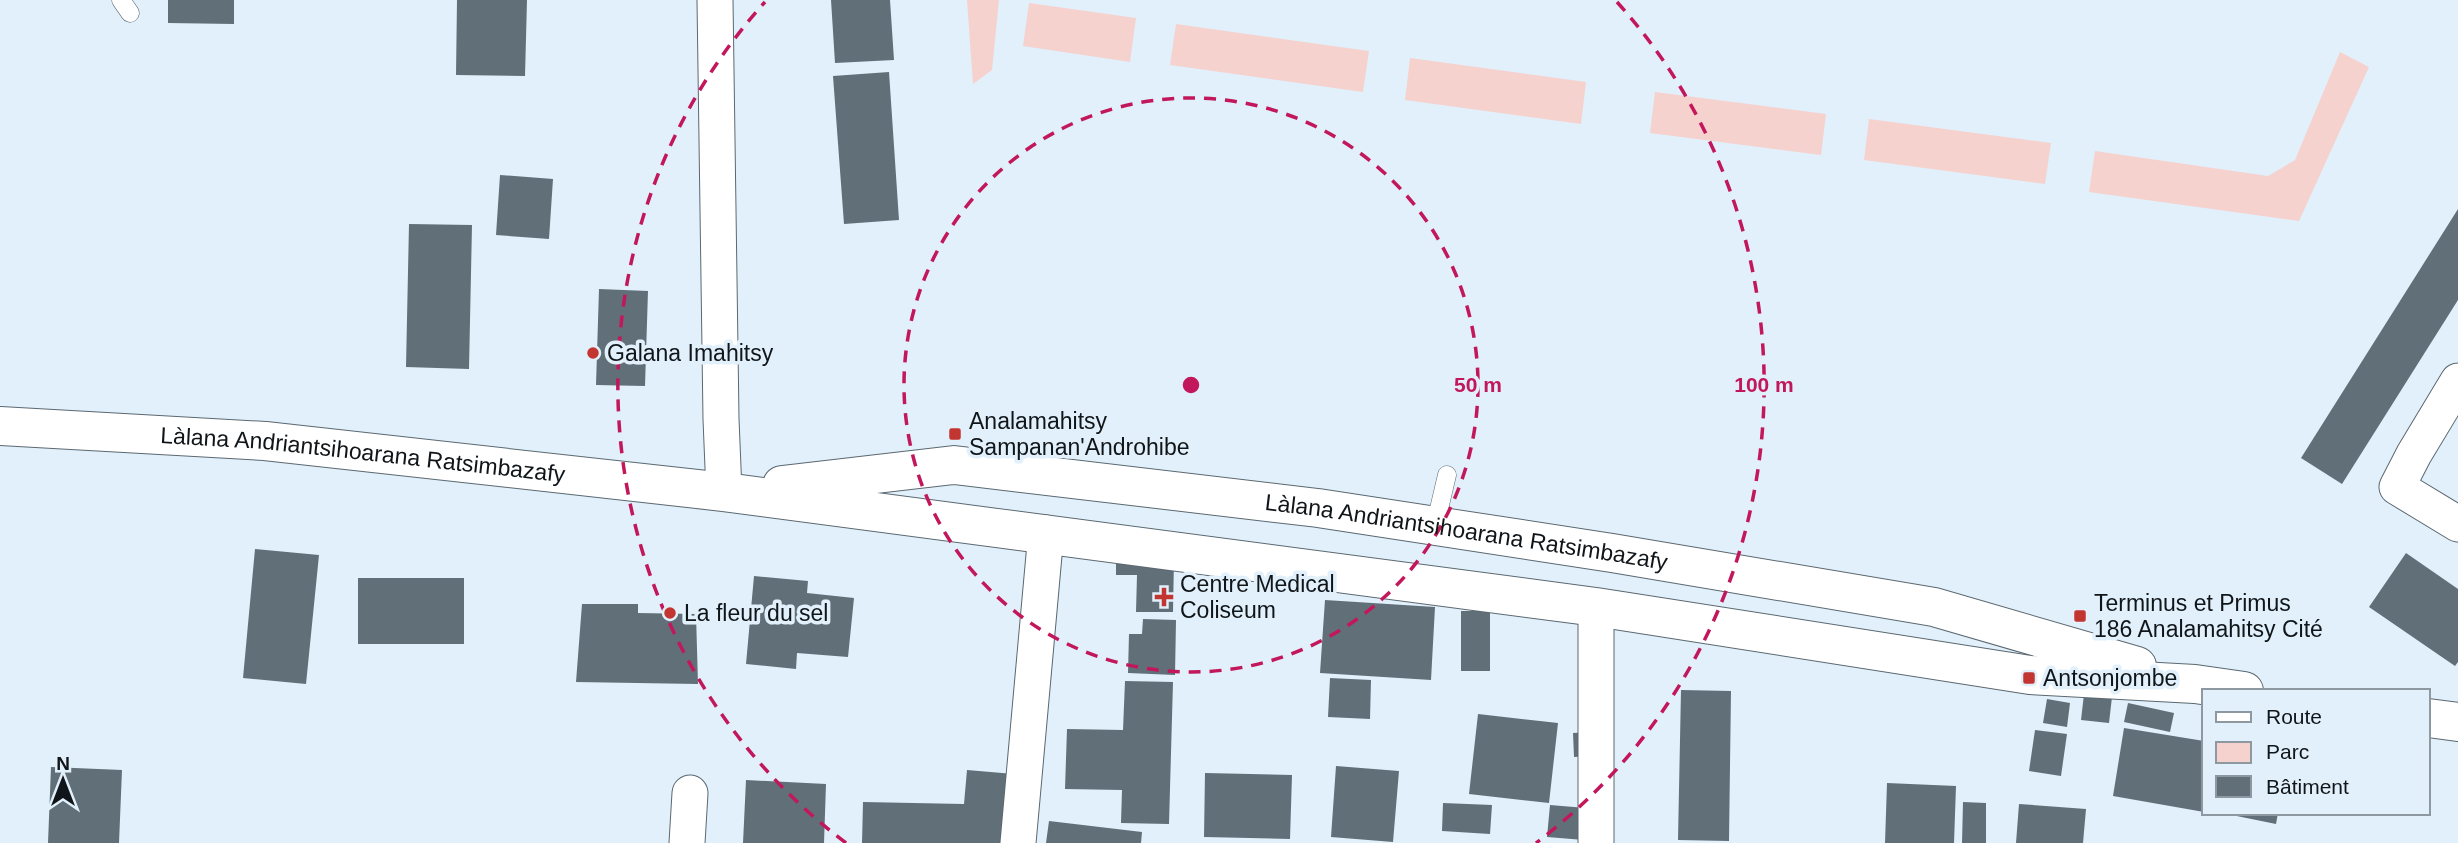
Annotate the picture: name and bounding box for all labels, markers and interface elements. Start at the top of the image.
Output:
place label: Galana Imahitsy [607,340,774,366]
marker: Galana Imahitsy [585,345,601,361]
centre of rings [1179,373,1203,397]
text: 50 m [1454,373,1502,396]
text: 100 m [1734,373,1794,396]
place label: Analamahitsy Sampanan'Androhibe [969,408,1190,460]
street label: Làlana Andriantsihoarana Ratsimbazafy [160,422,567,487]
marker: Analamahitsy Sampanan'Androhibe [947,426,963,442]
street label: Làlana Andriantsihoarana Ratsimbazafy [1264,489,1670,575]
place label: Centre Medical Coliseum [1180,571,1335,623]
marker: Centre Medical Coliseum [1154,587,1174,607]
place label: Terminus et Primus 186 Analamahitsy Cité [2094,590,2323,642]
place label: La fleur du sel [684,600,828,626]
marker: La fleur du sel [662,605,678,621]
marker: Terminus et Primus 186 Analamahitsy Cité [2072,608,2088,624]
place label: Antsonjombe [2043,665,2177,691]
marker: Antsonjombe [2021,670,2037,686]
legend [2202,689,2430,815]
text: Route [2266,705,2322,728]
text: Parc [2266,740,2309,763]
north arrow [28,745,98,815]
text: N [56,753,70,774]
text: Bâtiment [2266,775,2349,798]

